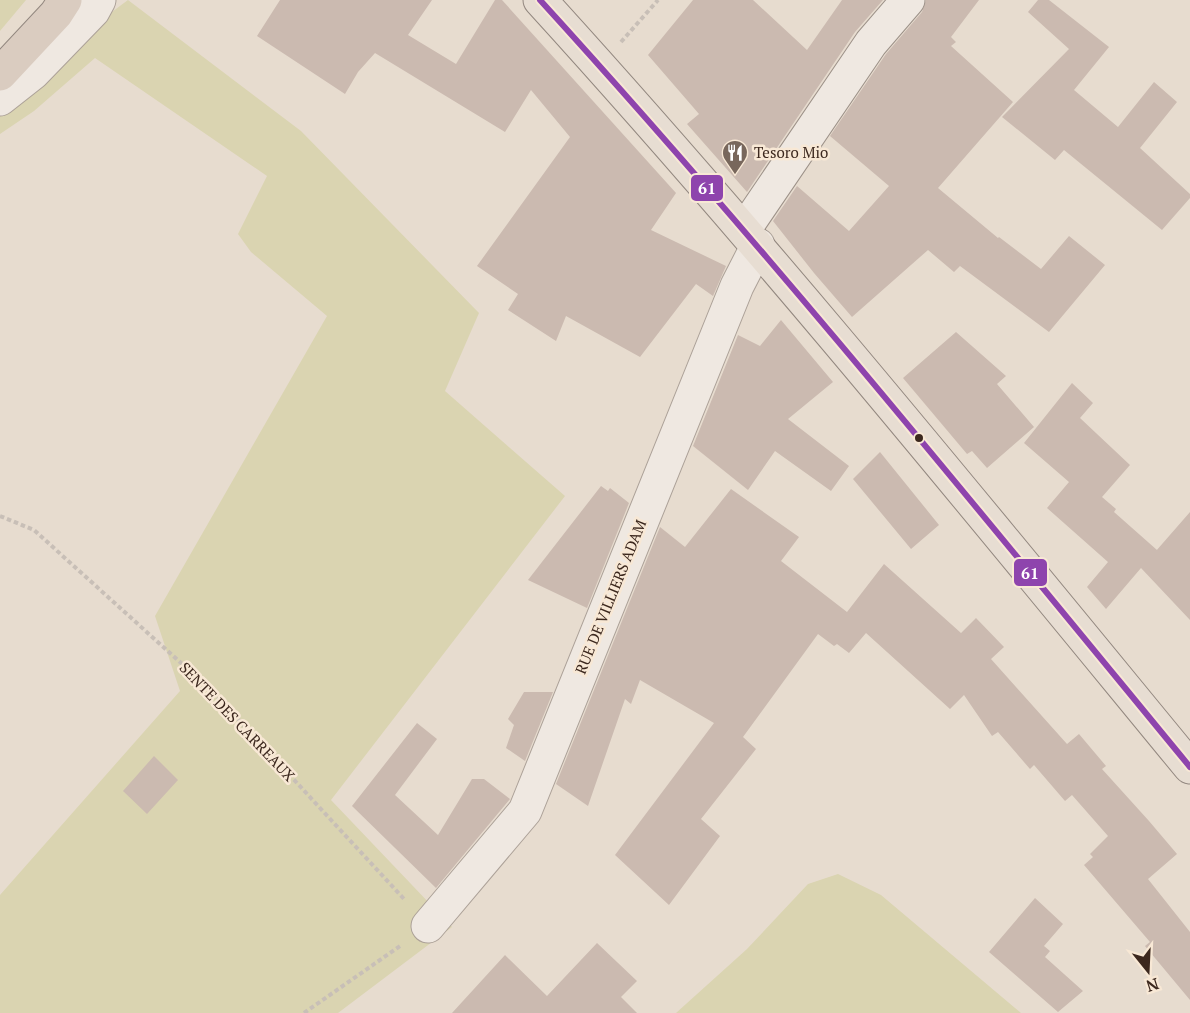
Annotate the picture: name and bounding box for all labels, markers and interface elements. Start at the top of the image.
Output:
restaurant icon: Tesoro Mio [720,138,750,176]
place label: Tesoro Mio [754,142,828,162]
line badge: 61 [690,174,724,202]
text: 61 [698,177,716,199]
unlabelled marker [913,432,925,444]
street label: RUE DE VILLIERS ADAM [570,516,650,677]
line badge: 61 [1013,558,1048,587]
text: 61 [1021,562,1039,584]
street label: SENTE DES CARREAUX [176,657,300,785]
north arrow [1118,941,1178,1001]
text: N [1143,973,1162,998]

